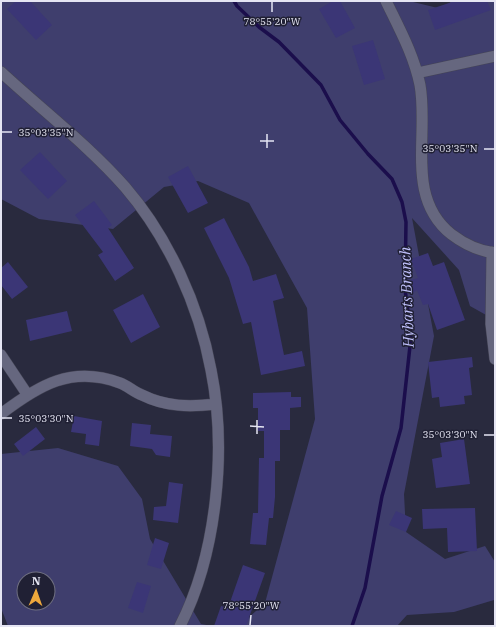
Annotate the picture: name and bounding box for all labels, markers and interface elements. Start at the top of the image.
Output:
text: 78°55'20"W [243,15,301,28]
text: 35°03'35"N [19,126,74,139]
text: 35°03'35"N [423,142,478,155]
water label: Hybarts Branch [395,246,418,349]
text: 35°03'30"N [19,412,74,425]
text: 35°03'30"N [423,428,478,441]
north arrow [16,571,56,611]
text: N [32,574,41,588]
text: 78°55'20"W [222,599,280,612]

